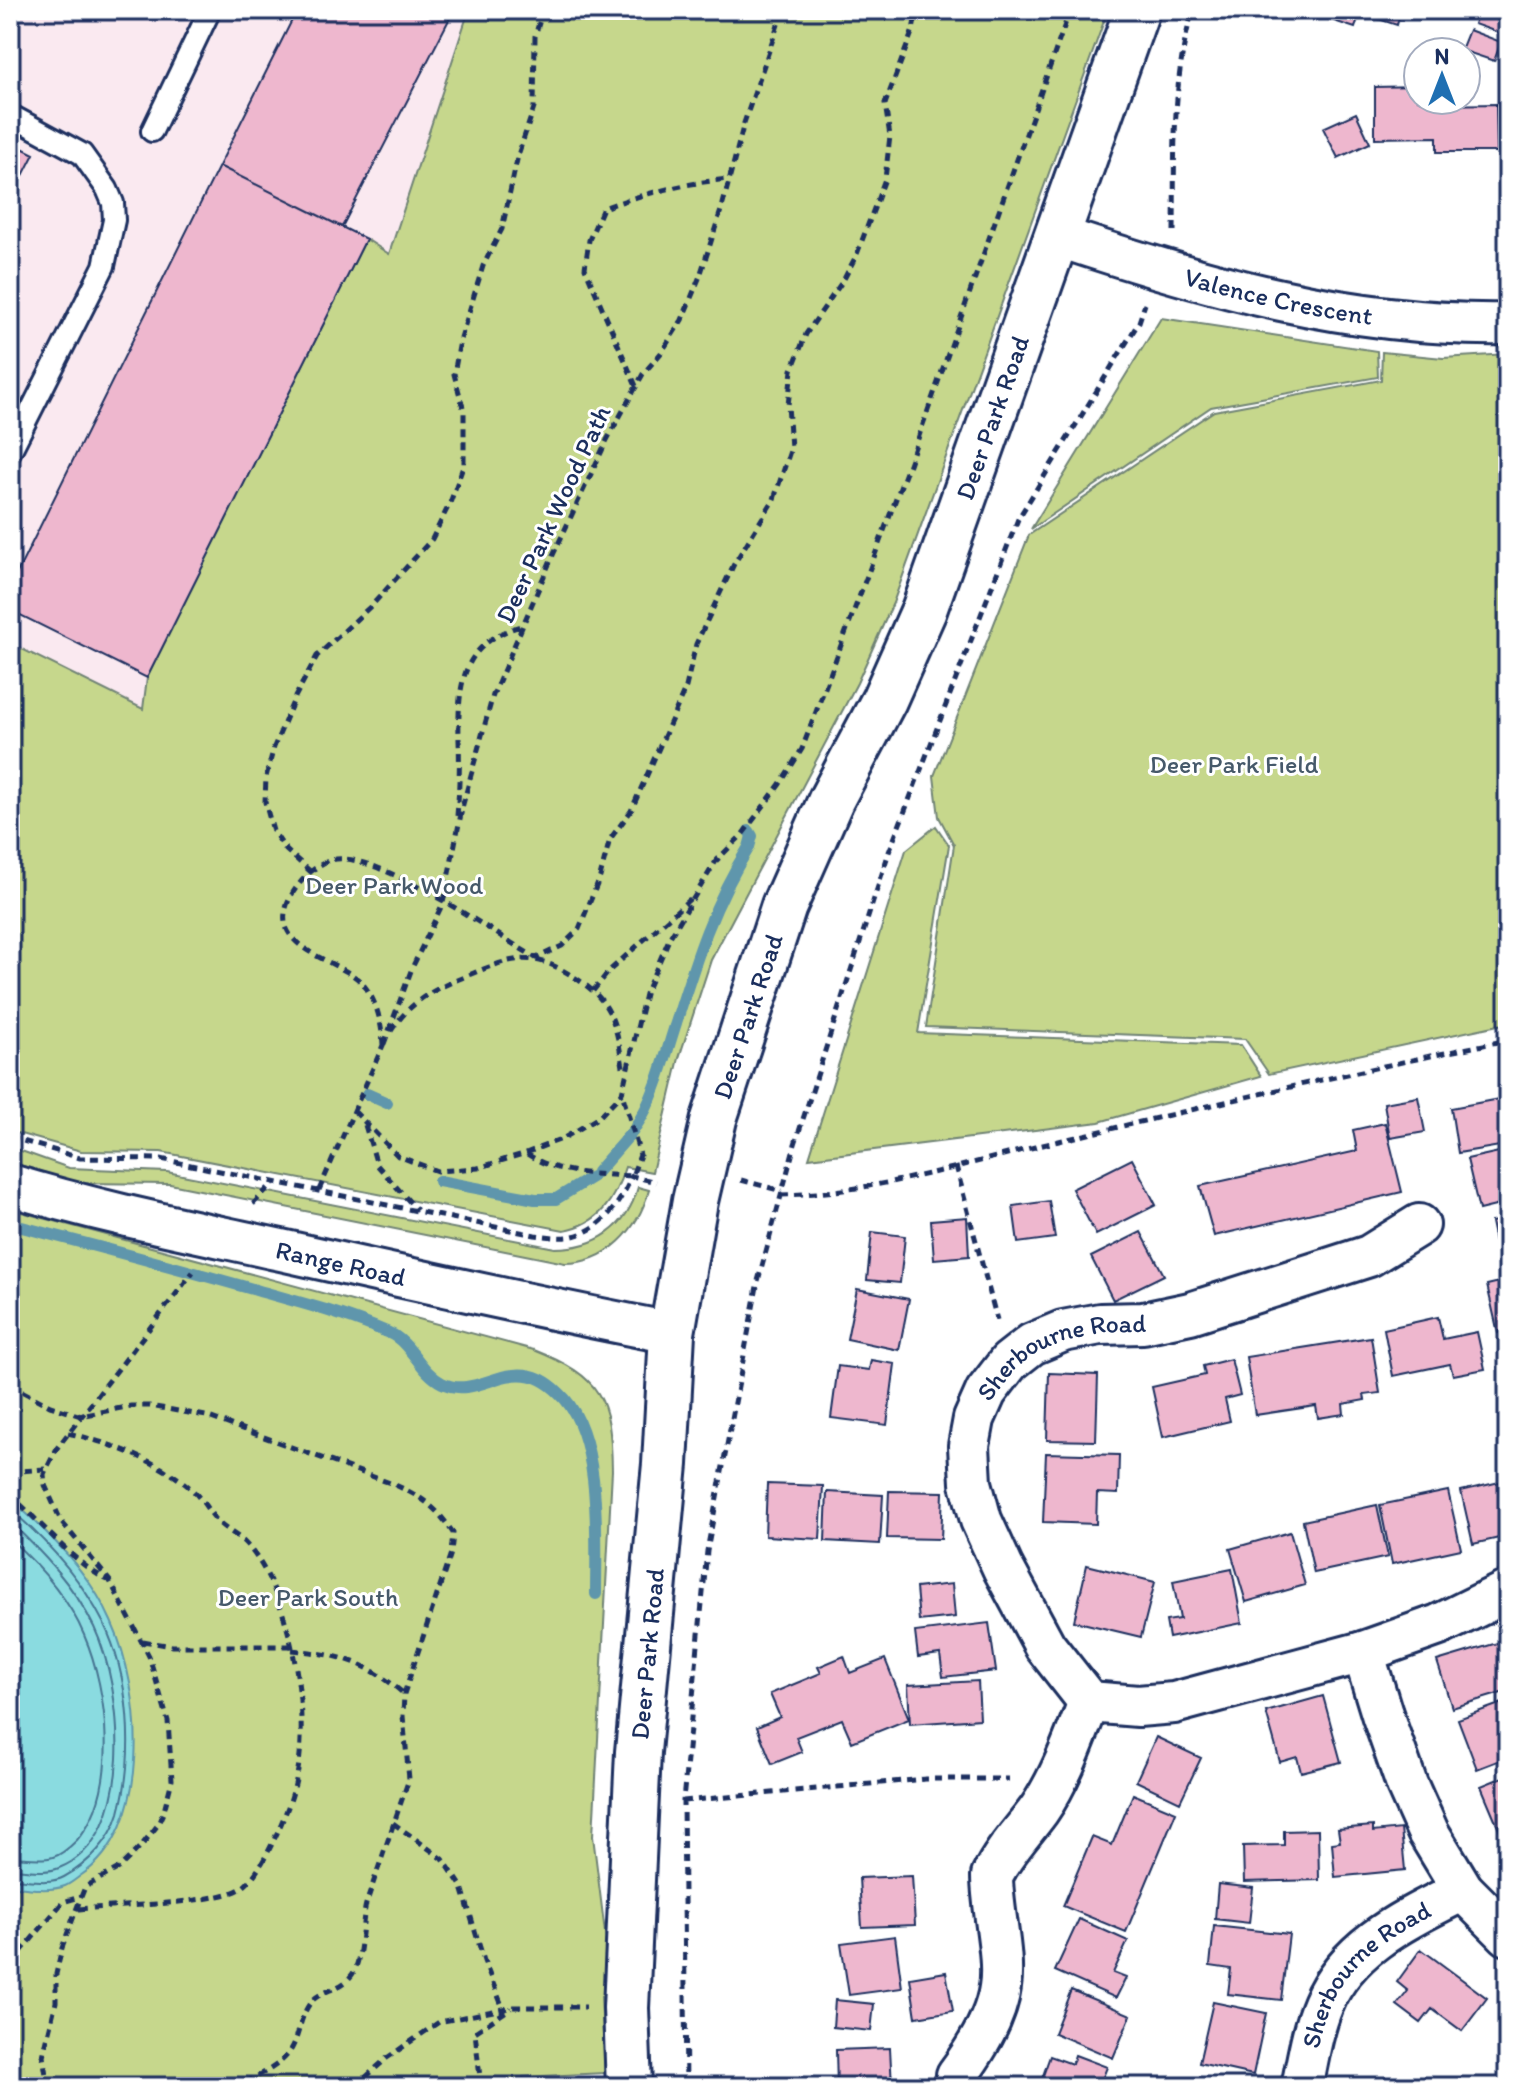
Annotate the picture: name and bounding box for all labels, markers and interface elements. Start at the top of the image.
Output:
north arrow [1402,36,1482,116]
text: N [1435,43,1449,70]
street label: Valence Crescent [1181,261,1375,332]
street label: Deer Park Road [948,330,1036,504]
street label: Deer Park Wood Path [489,400,618,628]
park label: Deer Park Field [1149,748,1319,780]
park label: Deer Park Wood [305,869,484,901]
street label: Deer Park Road [706,929,790,1103]
street label: Range Road [273,1233,409,1293]
street label: Sherbourne Road [969,1307,1147,1407]
street label: Deer Park Road [623,1566,671,1741]
park label: Deer Park South [218,1581,398,1613]
street label: Sherbourne Road [1294,1894,1436,2051]

